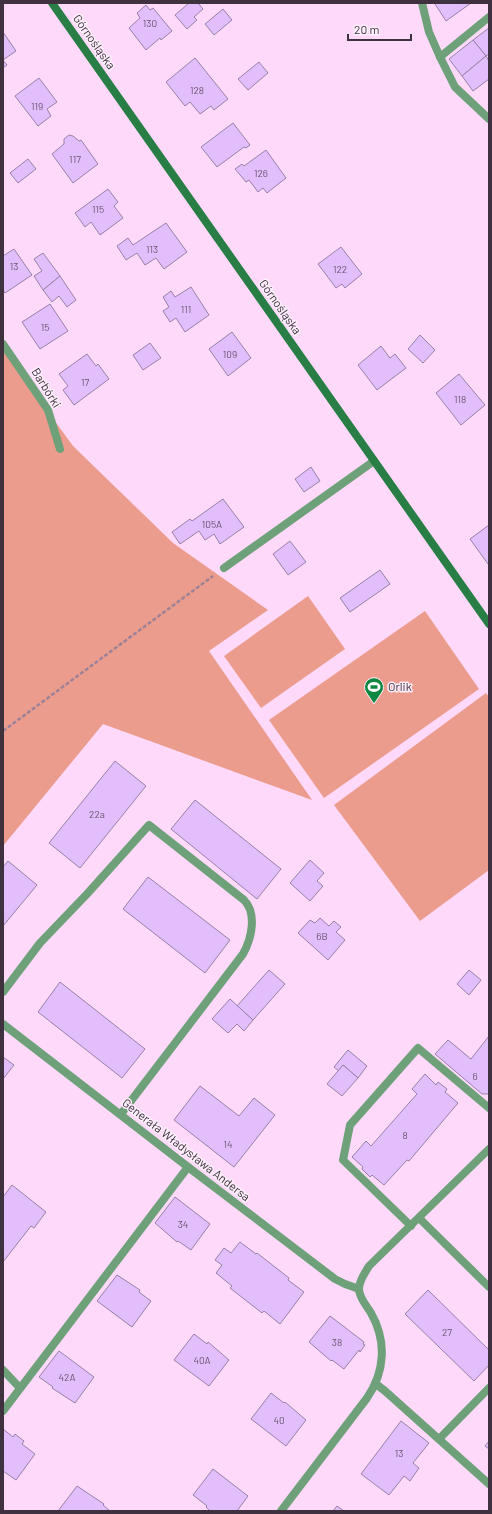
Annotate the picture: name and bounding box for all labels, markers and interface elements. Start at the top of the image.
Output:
street label: Górnośląska [71,11,119,71]
scale bar [348,16,411,42]
house number: 130 [143,17,157,29]
text: 20 m [354,22,380,36]
house number: 128 [190,84,204,96]
house number: 119 [31,100,43,112]
house number: 117 [69,153,81,165]
house number: 126 [254,167,268,179]
house number: 115 [92,203,104,215]
house number: 113 [146,243,158,255]
house number: 13 [10,260,18,272]
house number: 122 [333,263,347,275]
street label: Górnośląska [257,276,305,336]
house number: 111 [181,303,191,315]
house number: 15 [41,321,49,333]
house number: 109 [223,348,237,360]
street label: Barbórki [29,365,65,410]
house number: 17 [81,376,89,388]
house number: 118 [454,393,466,405]
house number: 105A [202,518,222,530]
sports icon: Orlik [363,676,385,704]
place label: Orlik [388,679,412,693]
house number: 22a [89,808,105,820]
house number: 6B [316,930,328,942]
house number: 6 [472,1070,478,1082]
street label: Generała Władysława Andersa [120,1095,253,1203]
house number: 8 [402,1129,408,1141]
house number: 14 [223,1138,233,1150]
house number: 34 [178,1218,188,1230]
house number: 27 [442,1326,452,1338]
house number: 38 [332,1336,342,1348]
house number: 40A [193,1354,211,1366]
house number: 42A [59,1371,75,1383]
house number: 40 [273,1414,285,1426]
house number: 13 [395,1447,403,1459]

